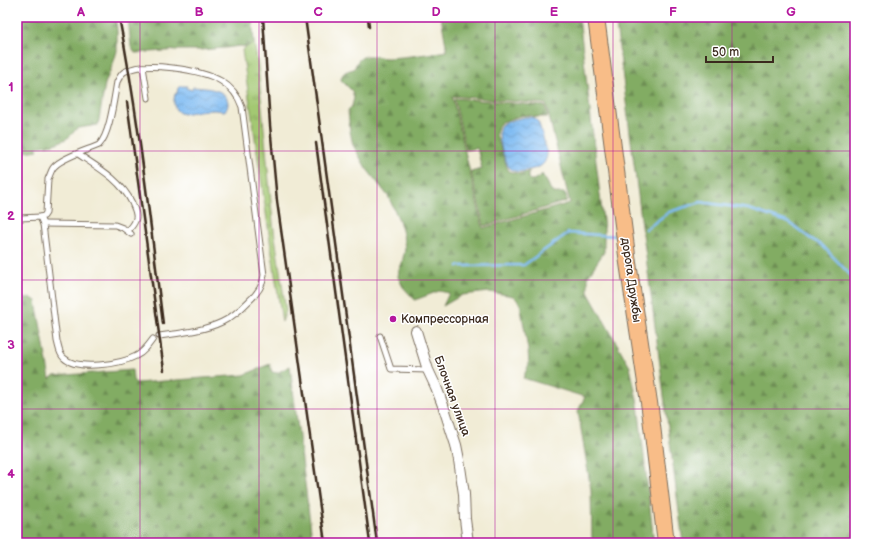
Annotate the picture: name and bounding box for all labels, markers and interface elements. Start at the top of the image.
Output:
text: A [76,4,85,20]
text: B [194,4,204,20]
text: C [313,4,323,20]
text: D [431,4,441,20]
text: E [550,4,559,20]
text: F [669,4,677,20]
text: G [786,4,796,20]
scale bar [706,38,773,64]
text: 50 m [712,45,739,60]
text: 1 [8,79,14,95]
text: 2 [7,208,15,224]
street label: дорога Дружбы [618,237,644,323]
place label: Компрессорная [401,312,489,327]
marker: Компрессорная [388,314,398,324]
text: 3 [7,337,15,353]
street label: Блочная улица [430,354,474,438]
text: 4 [7,466,15,482]

